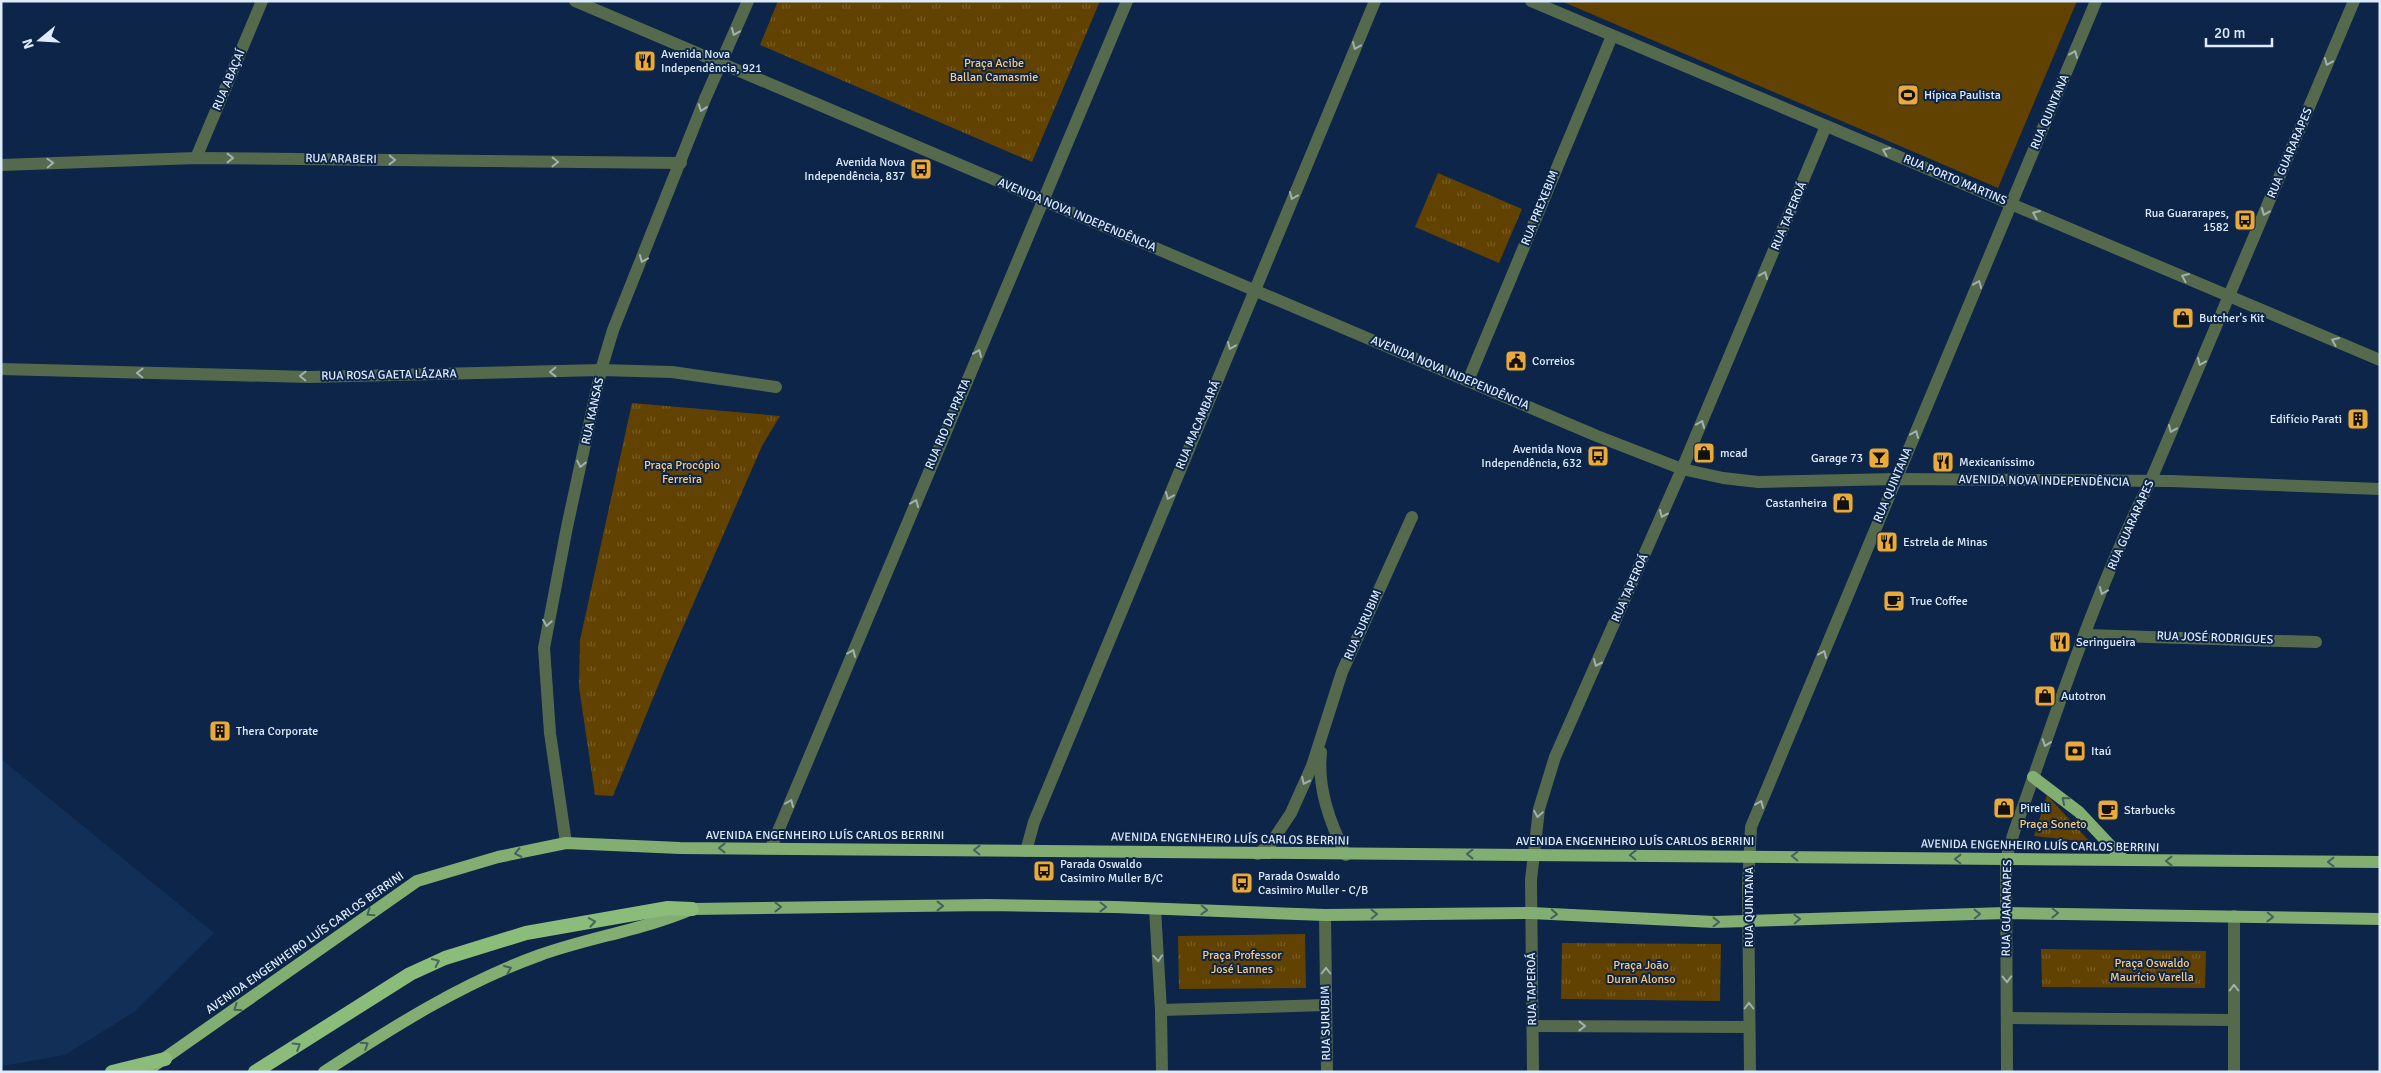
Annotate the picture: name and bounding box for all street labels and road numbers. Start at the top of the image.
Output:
street label: RUA ABAÇAÍ [209,47,249,113]
street label: RUA QUINTANA [2027,71,2073,152]
street label: RUA GUARARAPES [2264,105,2316,201]
street label: RUA ARABERI [305,151,377,167]
street label: RUA PORTO MARTINS [1901,151,2009,209]
street label: RUA PREXEBIM [1518,168,1562,248]
street label: AVENIDA NOVA INDEPENDÊNCIA [996,175,1159,256]
street label: RUA TAPEROÁ [1768,179,1810,253]
street label: AVENIDA NOVA INDEPENDÊNCIA [1369,333,1532,414]
street label: RUA ROSA GAETA LÁZARA [321,366,458,384]
street label: RUA KANSAS [579,376,607,446]
street label: RUA RIO DA PRATA [922,376,974,471]
street label: RUA MACAMBARÁ [1173,378,1224,472]
street label: RUA QUINTANA [1870,444,1916,525]
street label: AVENIDA NOVA INDEPENDÊNCIA [1959,472,2130,490]
street label: RUA GUARARAPES [2104,477,2158,572]
street label: RUA TAPEROÁ [1608,551,1652,624]
street label: RUA SURUBIM [1341,588,1385,662]
street label: RUA JOSÉ RODRIGUES [2156,628,2274,648]
street label: AVENIDA ENGENHEIRO LUÍS CARLOS BERRINI [706,828,944,843]
street label: AVENIDA ENGENHEIRO LUÍS CARLOS BERRINI [1111,829,1349,849]
street label: AVENIDA ENGENHEIRO LUÍS CARLOS BERRINI [1516,834,1754,849]
street label: AVENIDA ENGENHEIRO LUÍS CARLOS BERRINI [1921,836,2159,856]
street label: RUA GUARARAPES [1999,859,2015,957]
street label: RUA QUINTANA [1742,866,1757,947]
street label: AVENIDA ENGENHEIRO LUÍS CARLOS BERRINI [203,868,407,1018]
street label: RUA TAPEROÁ [1524,952,1540,1026]
street label: RUA SURUBIM [1318,985,1334,1061]

